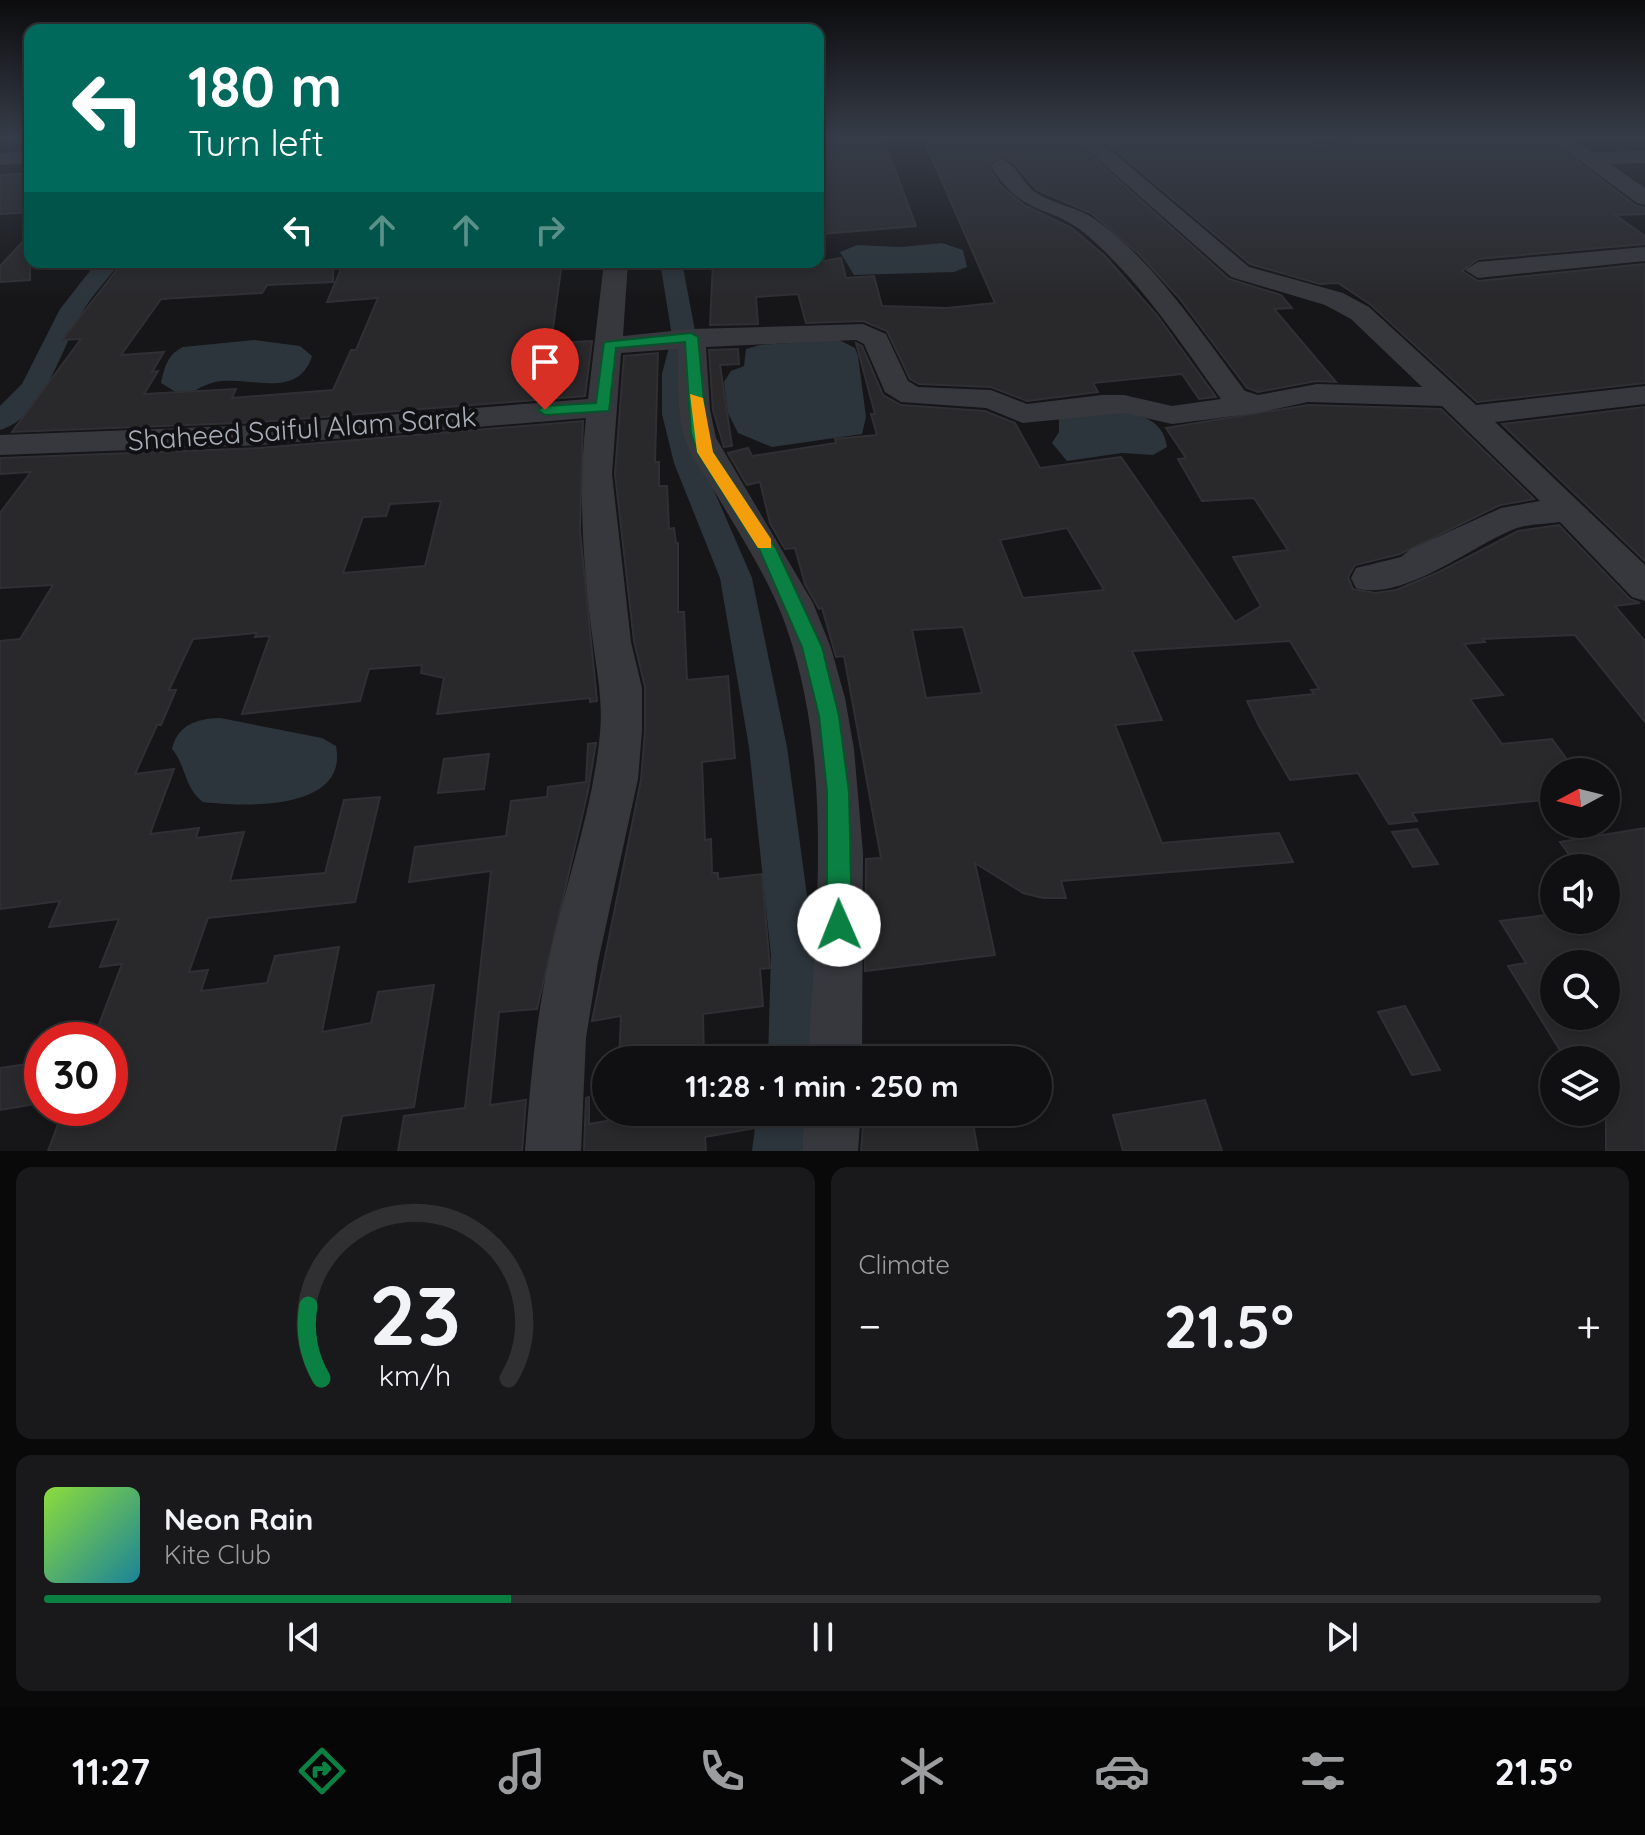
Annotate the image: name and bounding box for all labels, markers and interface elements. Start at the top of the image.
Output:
text: 180 m [188,51,342,121]
icon: left [56,56,160,160]
text: Turn left [188,120,324,165]
icon: left [276,208,320,252]
icon: ahead [360,208,404,252]
icon: ahead [444,208,488,252]
icon: right [528,208,572,252]
pin [511,328,579,410]
icon: arrive [523,340,567,384]
street label: Shaheed Saiful Alam Sarak [127,398,477,458]
north arrow [1540,758,1620,838]
map controls [1540,758,1620,1126]
button: sound [1540,854,1620,934]
position arrow [797,883,881,967]
button: search [1540,950,1620,1030]
speed limit sign: 30 [24,1022,128,1126]
button: layers [1540,1046,1620,1126]
text: 11:28 · 1 min · 250 m [685,1067,959,1105]
text: Climate [859,1248,950,1281]
text: 23 [369,1262,461,1366]
text: 21.5° [1164,1288,1294,1363]
text: − [859,1298,881,1353]
text: + [1576,1298,1601,1353]
text: km/h [379,1357,452,1393]
text: Neon Rain [164,1500,313,1538]
text: Kite Club [164,1538,271,1571]
icon: previous [282,1615,326,1659]
icon: pause [801,1615,845,1659]
icon: next [1320,1615,1364,1659]
icon: directions [294,1743,350,1799]
icon: music [494,1743,550,1799]
icon: phone [694,1743,750,1799]
icon: climate [894,1743,950,1799]
icon: car [1094,1743,1150,1799]
icon: filters [1295,1743,1351,1799]
text: 11:27 [72,1749,150,1794]
text: 21.5° [1495,1749,1573,1794]

